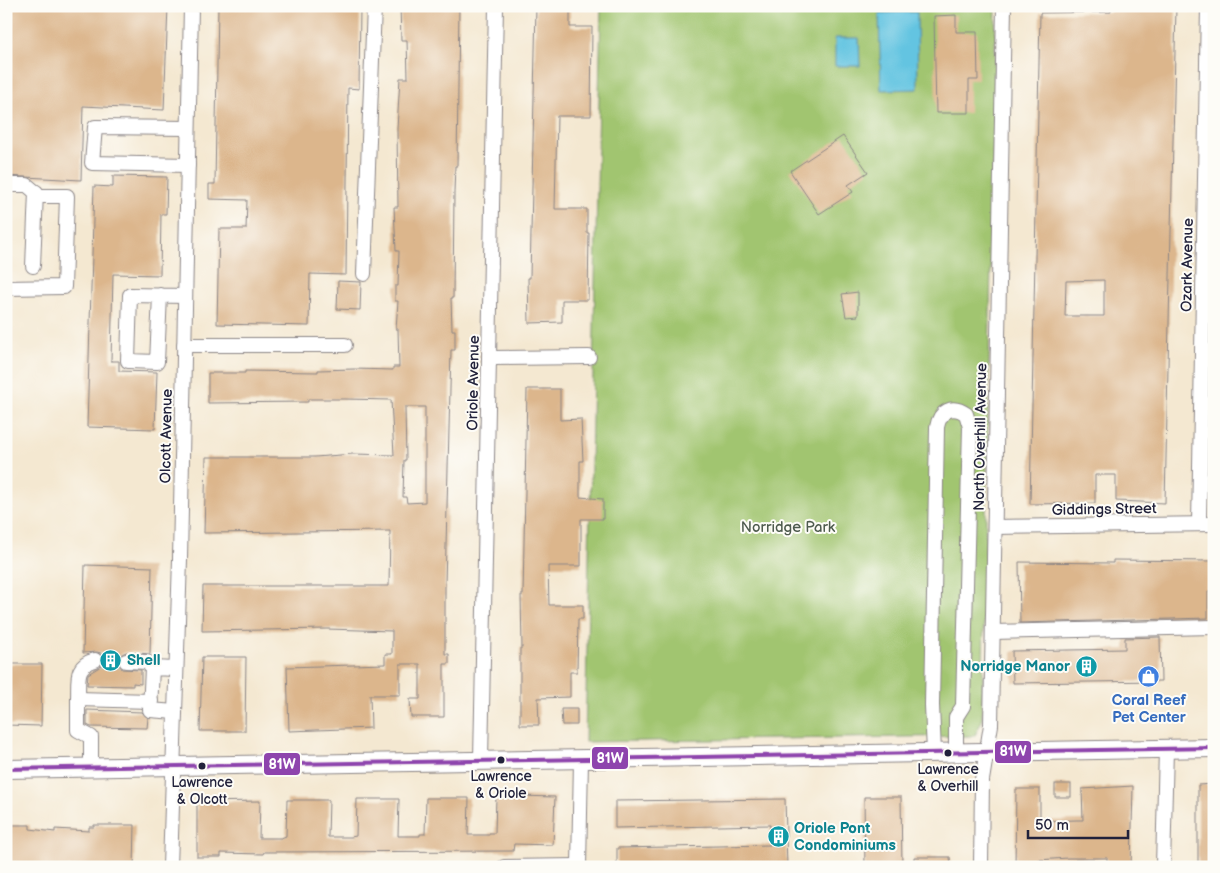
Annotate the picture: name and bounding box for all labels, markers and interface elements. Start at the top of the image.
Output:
street label: Ozark Avenue [1177,218,1198,312]
street label: Oriole Avenue [463,335,484,431]
street label: North Overhill Avenue [970,363,991,511]
street label: Olcott Avenue [156,388,177,483]
street label: Giddings Street [1051,499,1157,520]
park label: Norridge Park [741,518,836,537]
building icon: Shell [99,648,123,672]
place label: Shell [127,651,160,670]
building icon: Norridge Manor [1074,654,1098,678]
place label: Norridge Manor [960,657,1071,676]
shop icon: Coral Reef Pet Center [1137,665,1161,689]
place label: Coral Reef Pet Center [1112,691,1187,727]
line badge: 81W [994,740,1032,764]
text: 81W [999,743,1027,760]
line badge: 81W [591,746,629,770]
marker: Lawrence & Overhill [943,748,953,758]
text: 81W [596,750,624,767]
line badge: 81W [263,752,301,776]
marker: Lawrence & Oriole [496,755,506,765]
text: 81W [268,756,296,773]
marker: Lawrence & Olcott [197,761,207,771]
place label: Lawrence & Overhill [917,761,979,795]
place label: Lawrence & Oriole [470,768,532,802]
place label: Lawrence & Olcott [171,774,233,808]
scale bar [1028,808,1128,840]
text: 50 m [1035,816,1069,835]
place label: Oriole Pont Condominiums [794,819,896,855]
building icon: Oriole Pont Condominiums [766,825,790,849]

